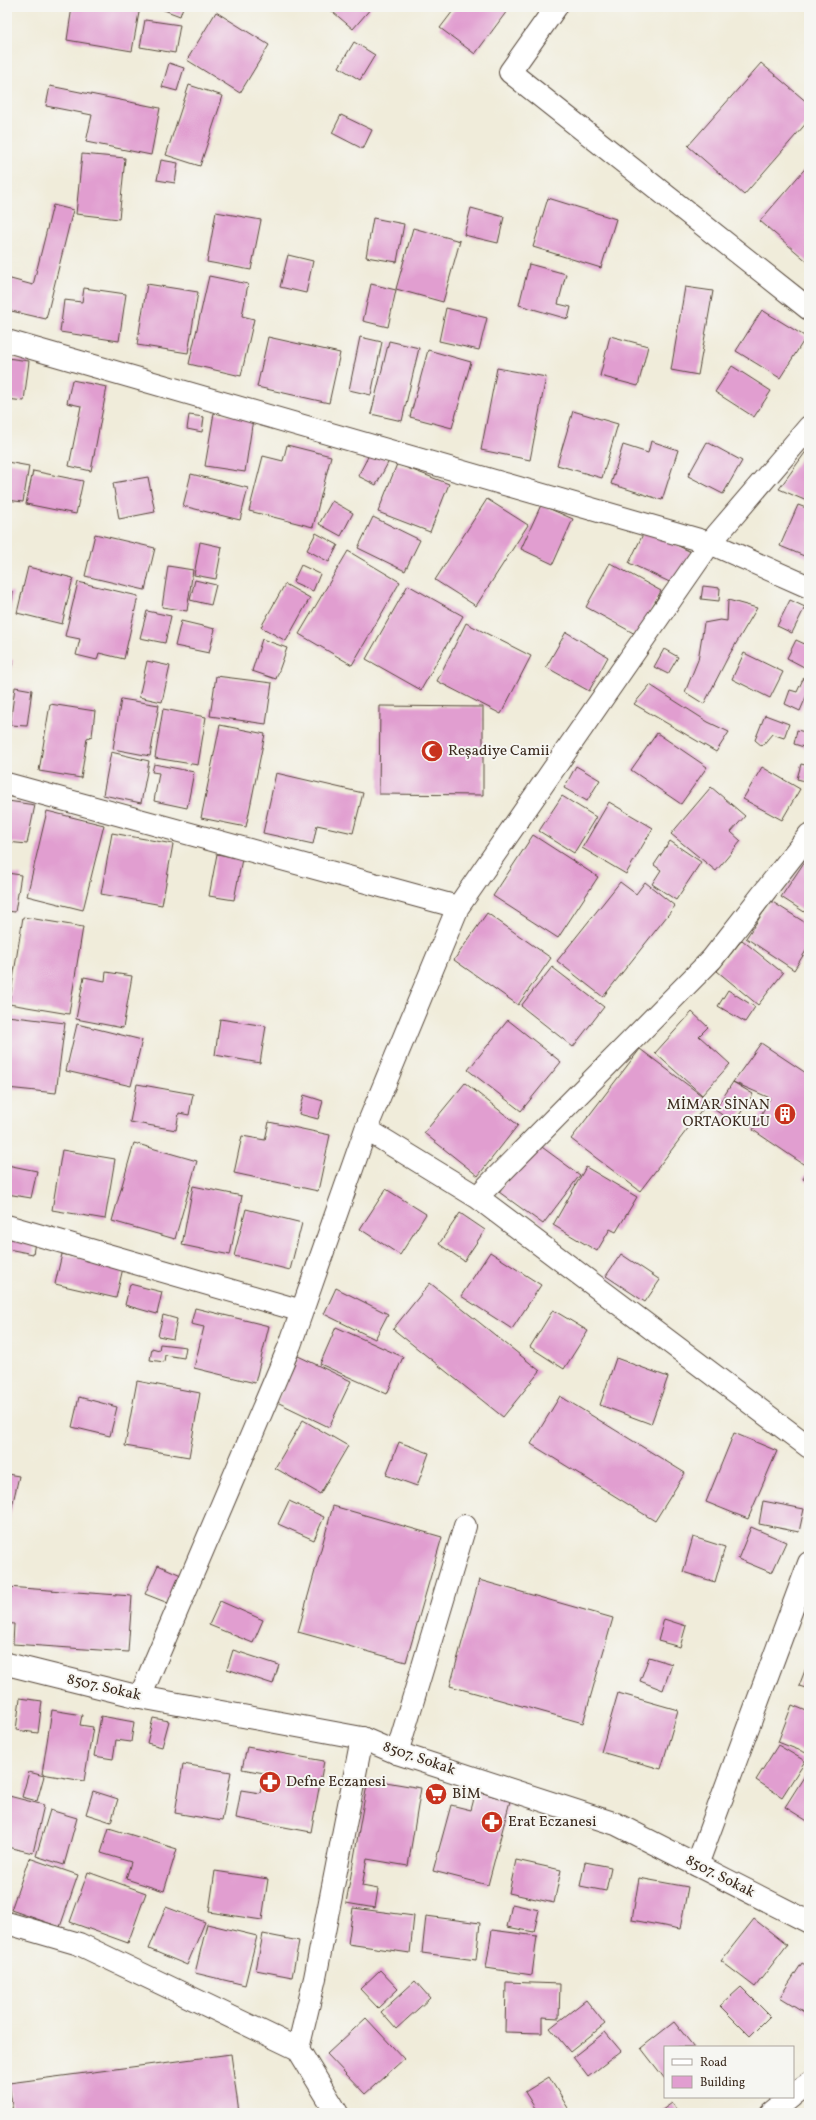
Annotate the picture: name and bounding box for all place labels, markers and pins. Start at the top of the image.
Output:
mosque icon: Reşadiye Camii [419,738,445,764]
place label: Reşadiye Camii [448,741,550,762]
place label: MİMAR SİNAN ORTAOKULU [667,1095,770,1133]
building icon: MİMAR SİNAN ORTAOKULU [772,1101,798,1127]
pharmacy icon: Defne Eczanesi [257,1769,283,1795]
place label: Defne Eczanesi [286,1772,386,1793]
supermarket icon: BİM [423,1781,449,1807]
place label: BİM [452,1784,481,1805]
pharmacy icon: Erat Eczanesi [479,1809,505,1835]
place label: Erat Eczanesi [508,1812,597,1833]

